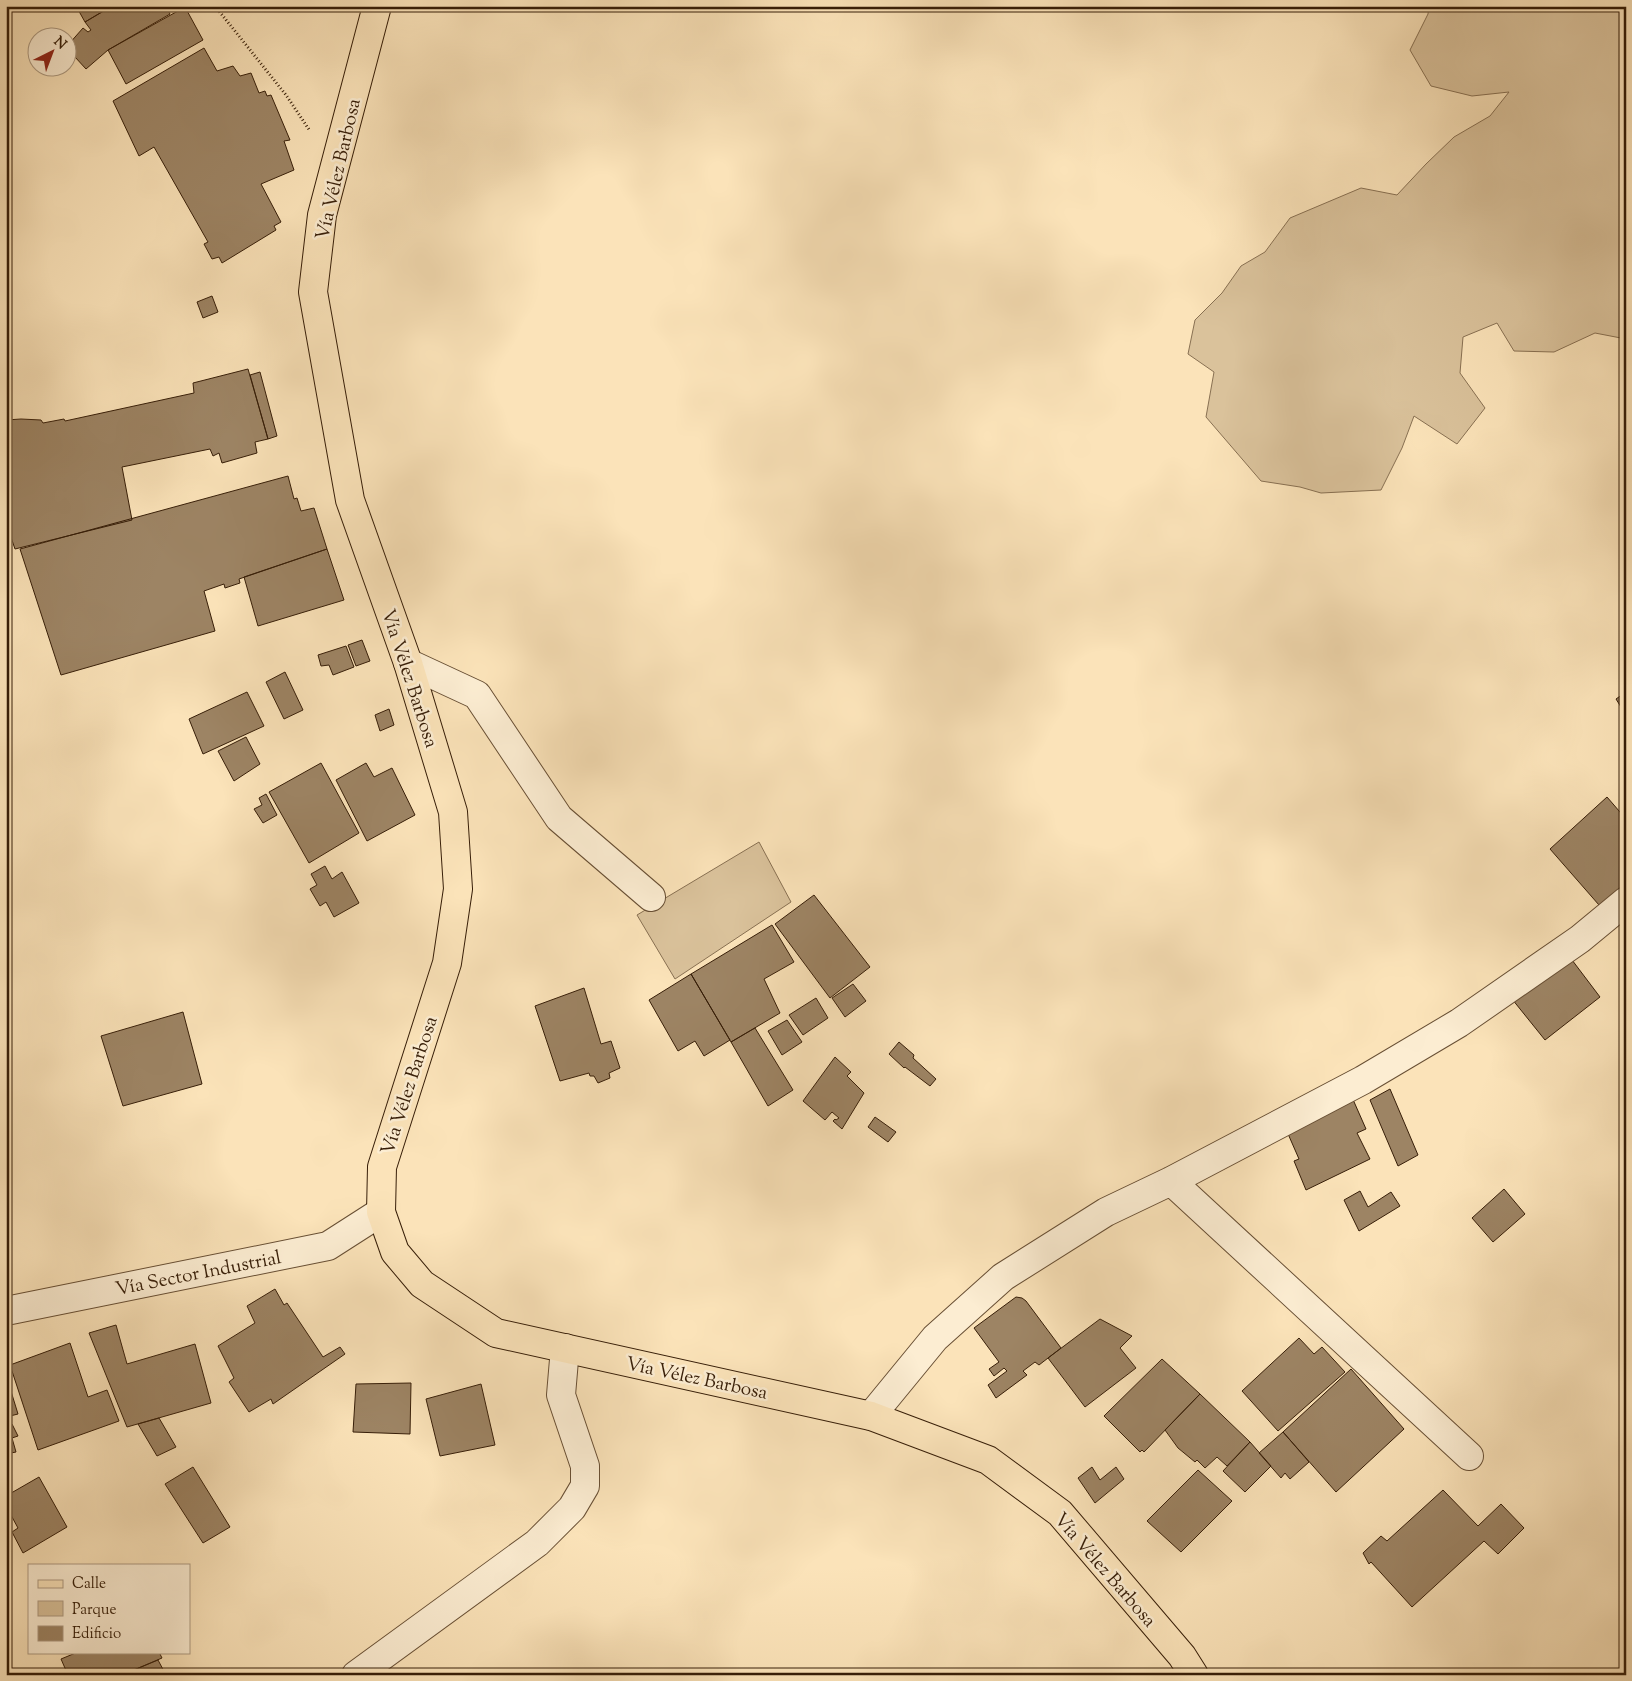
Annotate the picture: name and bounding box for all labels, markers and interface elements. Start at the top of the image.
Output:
north arrow [28,28,78,78]
text: N [49,33,70,55]
street label: Vía Vélez Barbosa [310,96,369,243]
street label: Vía Vélez Barbosa [373,606,444,752]
street label: Vía Vélez Barbosa [375,1013,446,1159]
street label: Vía Sector Industrial [113,1245,284,1304]
street label: Vía Vélez Barbosa [623,1351,770,1408]
street label: Vía Vélez Barbosa [1047,1507,1162,1634]
legend [28,1564,190,1654]
text: Calle [72,1574,106,1595]
text: Parque [72,1600,116,1621]
text: Edificio [72,1624,121,1645]

